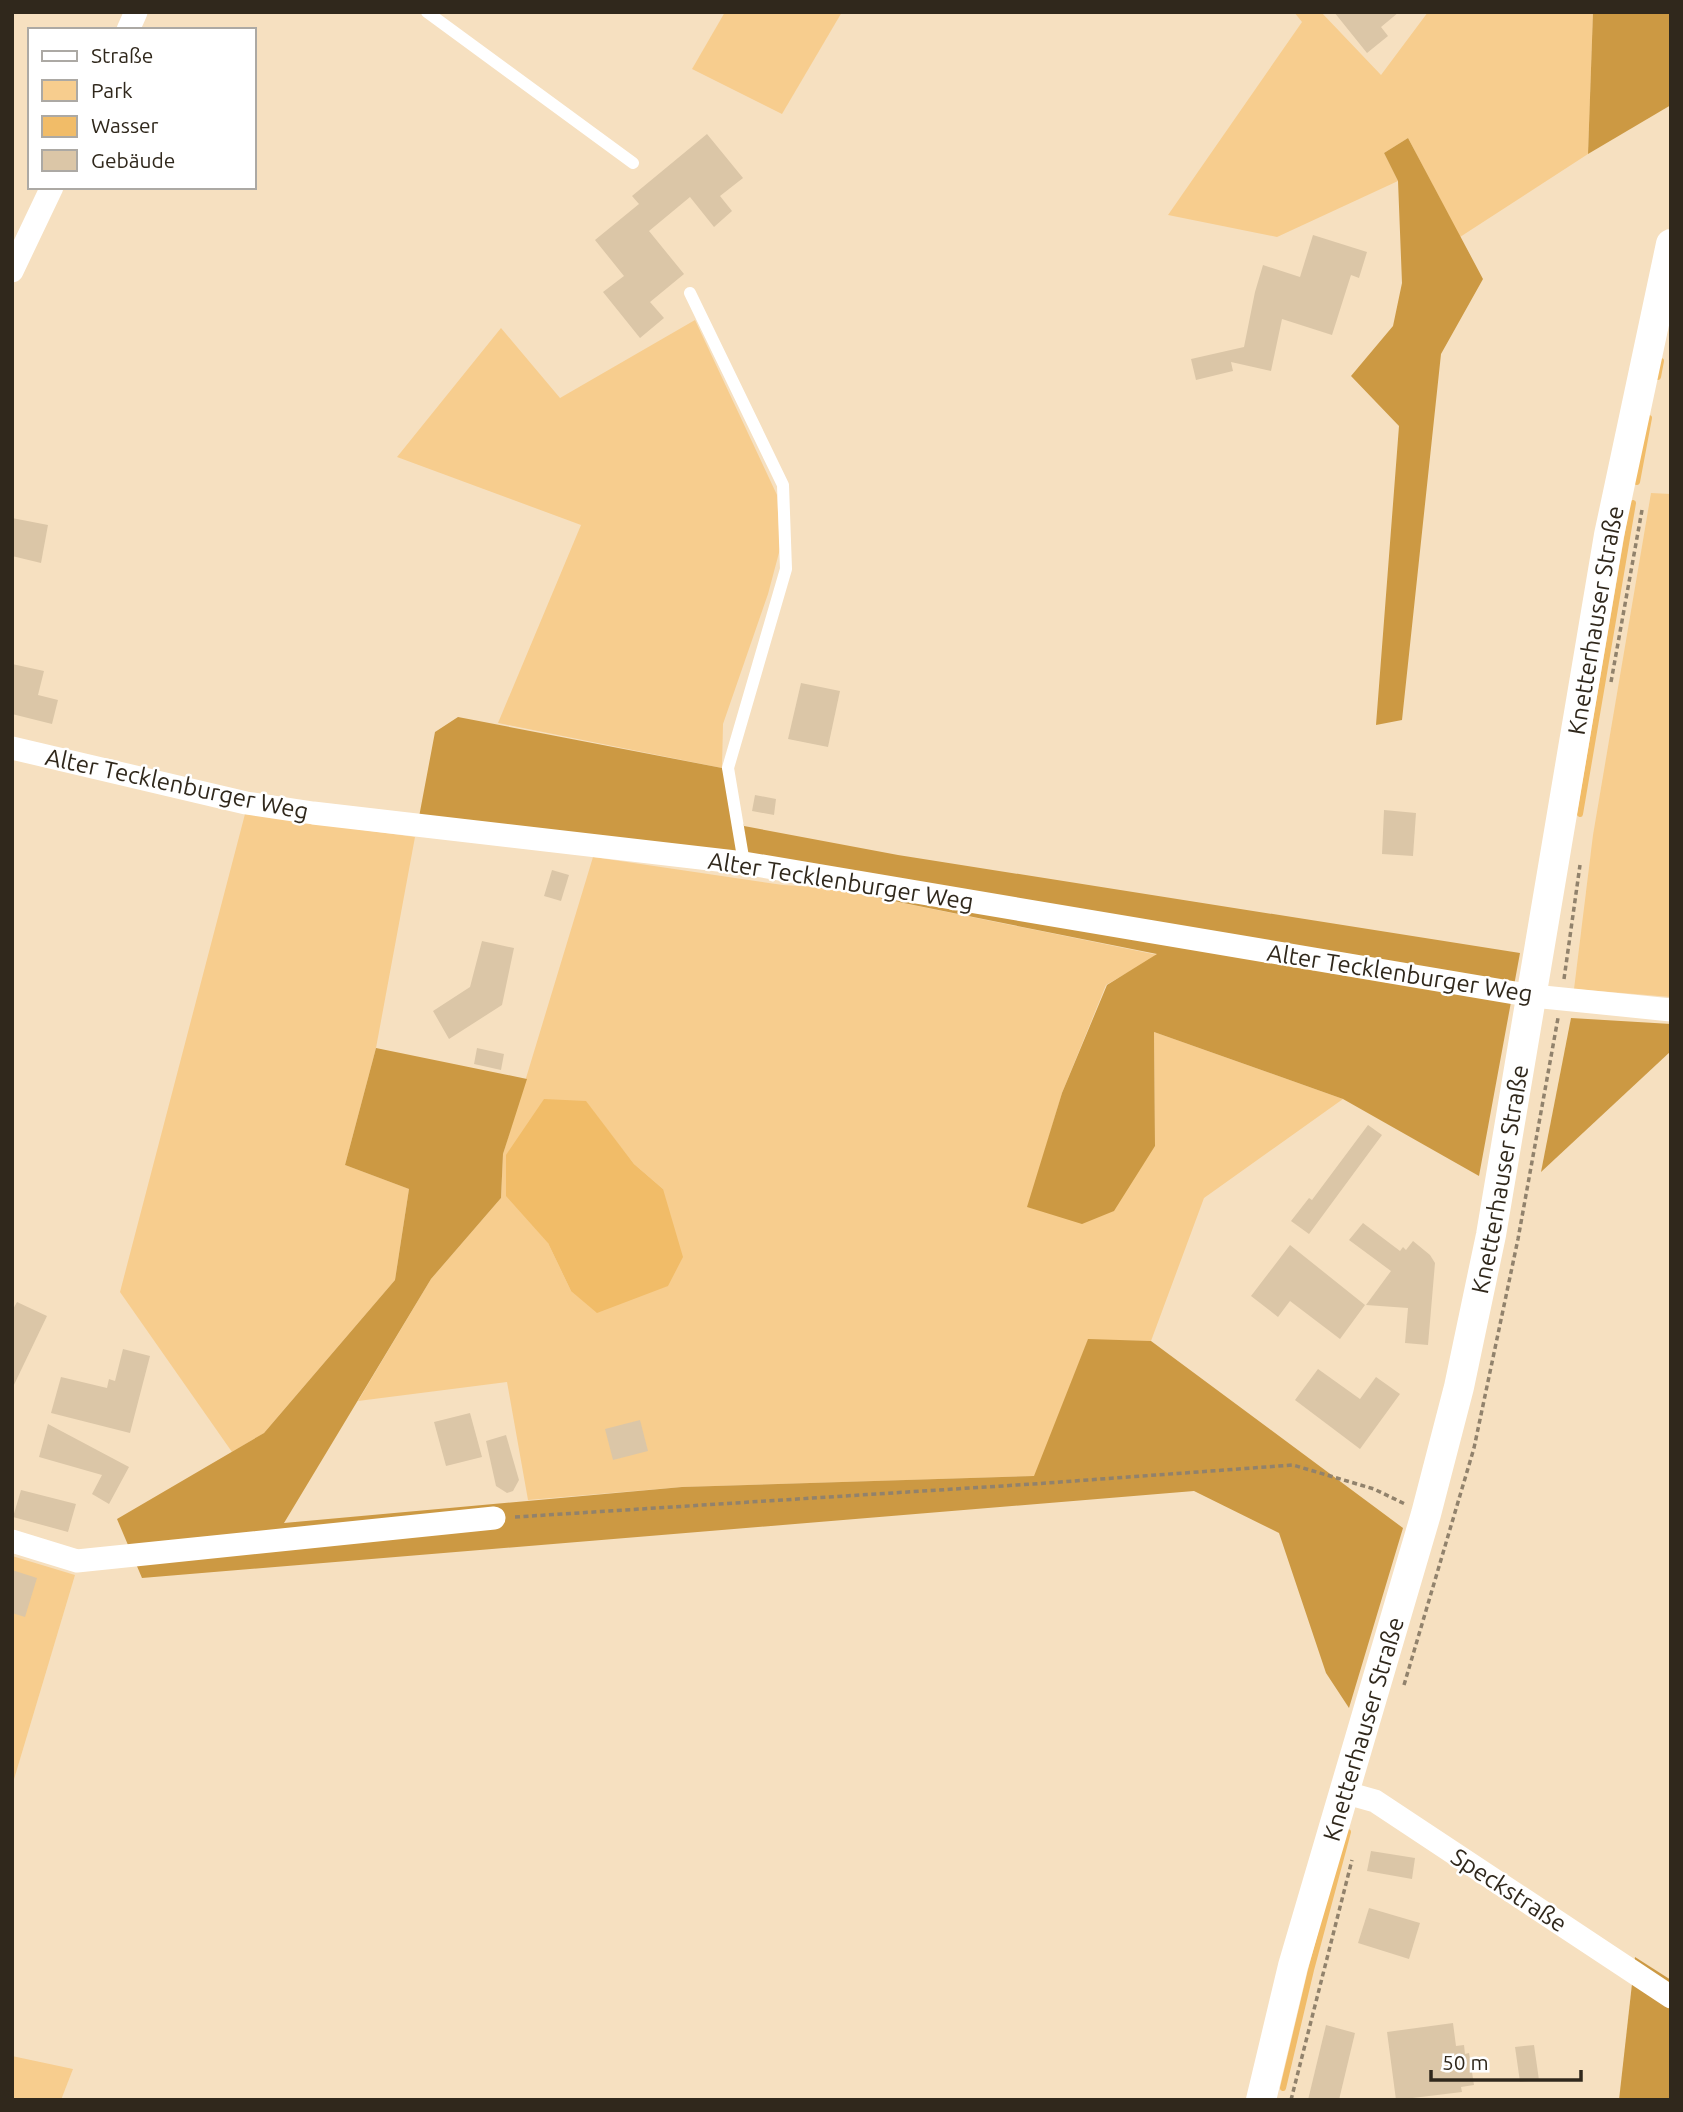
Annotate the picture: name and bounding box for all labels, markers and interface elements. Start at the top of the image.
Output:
legend [28,28,256,189]
text: Straße [91,43,153,67]
text: Park [91,78,133,102]
text: Wasser [91,113,159,137]
text: Gebäude [91,148,175,172]
street label: Knetterhauser Straße [1562,503,1628,737]
street label: Alter Tecklenburger Weg [43,743,311,825]
street label: Alter Tecklenburger Weg [706,847,976,915]
street label: Alter Tecklenburger Weg [1265,939,1535,1007]
street label: Knetterhauser Straße [1466,1063,1533,1296]
street label: Knetterhauser Straße [1317,1614,1408,1844]
street label: Speckstraße [1446,1843,1572,1937]
scale bar [1431,2038,1582,2082]
text: 50 m [1442,2050,1489,2074]

